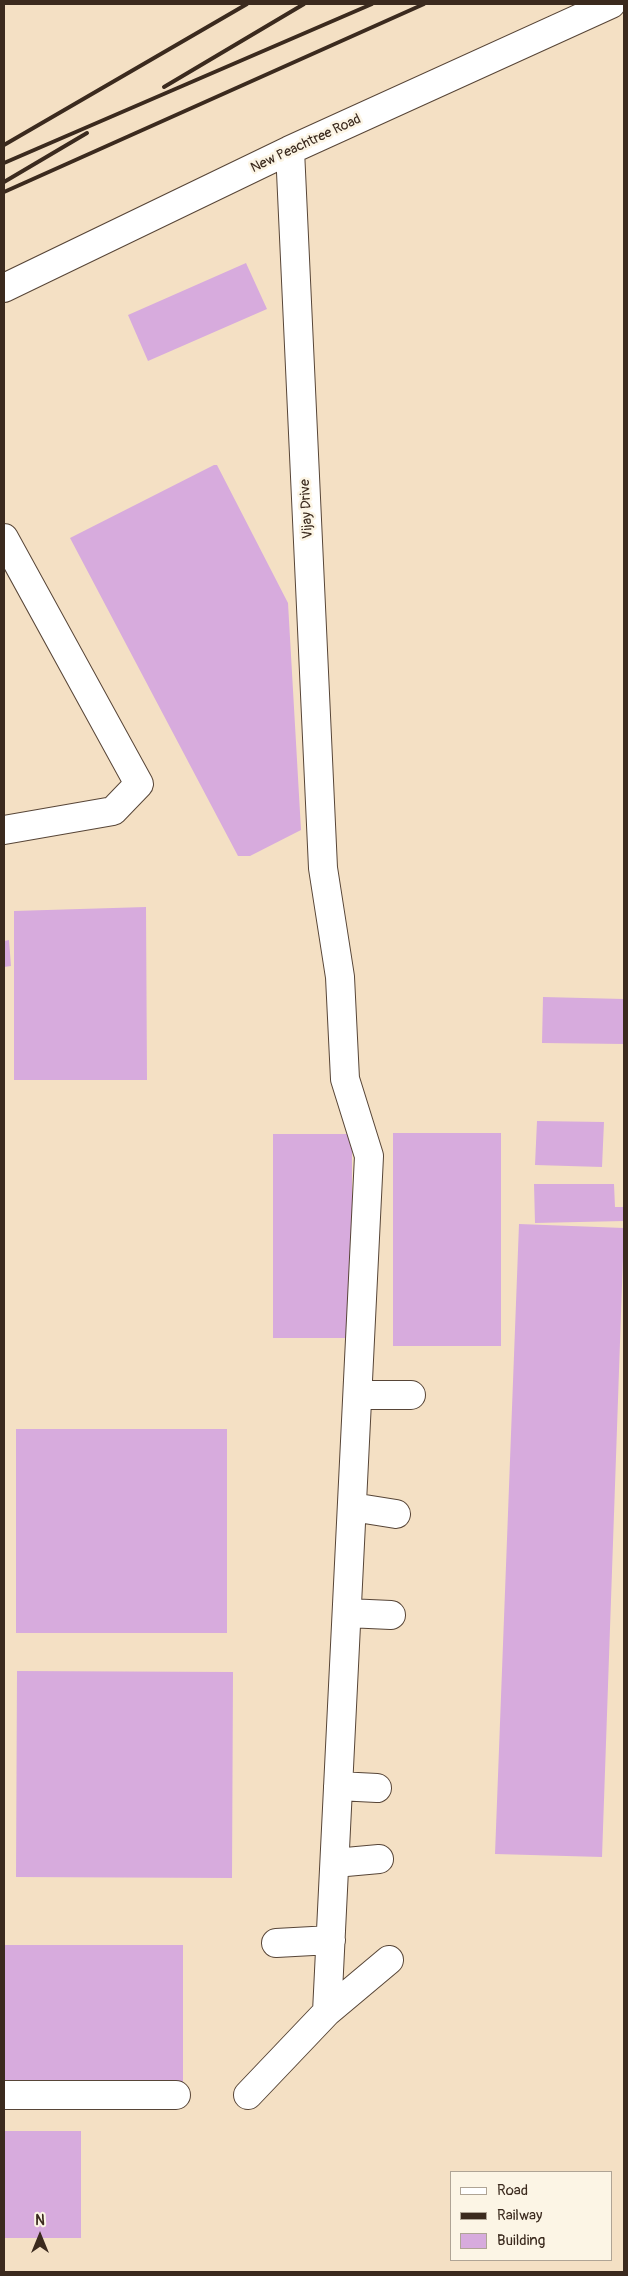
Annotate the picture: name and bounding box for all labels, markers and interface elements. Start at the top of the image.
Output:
street label: New Peachtree Road [248,111,364,177]
street label: Vijay Drive [297,479,317,539]
legend [450,2171,613,2261]
text: Road [497,2181,528,2200]
text: Railway [497,2206,542,2225]
north arrow [15,2211,65,2261]
text: N [35,2212,45,2229]
text: Building [497,2231,545,2250]

